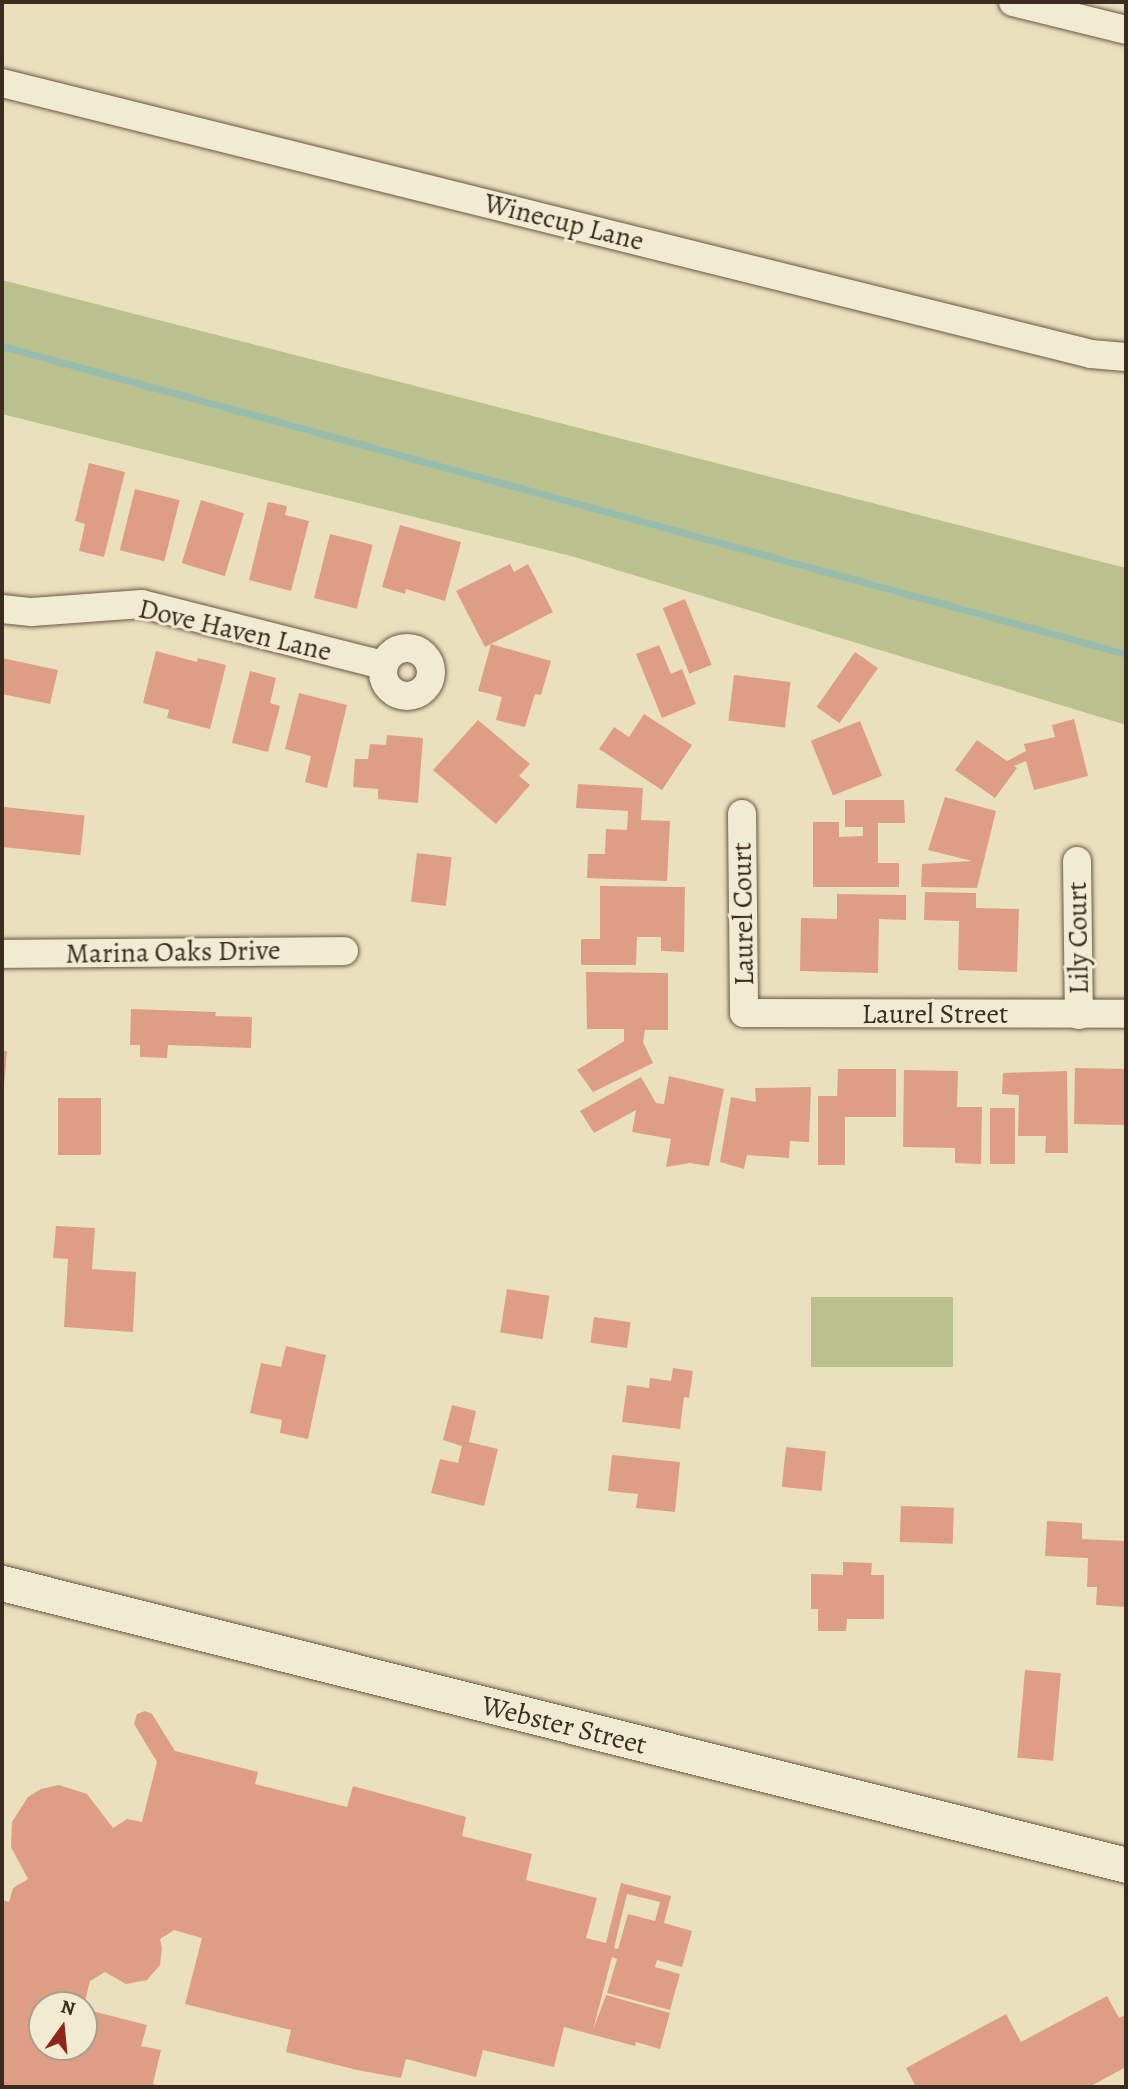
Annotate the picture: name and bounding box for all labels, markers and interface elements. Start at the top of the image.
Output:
street label: Winecup Lane [481,186,647,258]
street label: Dove Haven Lane [135,591,335,669]
street label: Laurel Court [725,842,761,986]
street label: Lily Court [1060,881,1096,995]
street label: Marina Oaks Drive [65,933,281,971]
street label: Laurel Street [862,997,1008,1031]
street label: Webster Street [478,1688,650,1762]
north arrow [28,1991,98,2061]
text: N [58,1993,78,2022]

